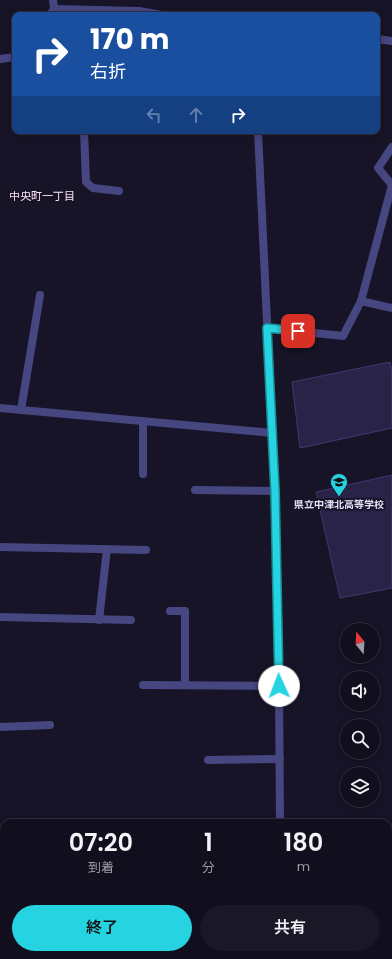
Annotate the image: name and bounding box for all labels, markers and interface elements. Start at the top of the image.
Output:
text: 170 m [90,20,169,59]
icon: right [24,28,76,80]
text: 右折 [90,59,126,84]
icon: left [143,104,165,126]
icon: ahead [185,104,207,126]
icon: right [227,104,249,126]
district label: 中央町一丁目 [9,188,75,204]
pin [281,314,315,348]
icon: arrive [287,320,309,342]
school or university icon: 県立中津北高等学校 [329,472,349,497]
place label: 県立中津北高等学校 [294,497,384,512]
north arrow [340,623,380,663]
map controls [340,623,380,807]
position arrow [258,665,300,707]
button: sound [340,671,380,711]
button: search [340,719,380,759]
button: layers [340,767,380,807]
text: 07:20 [69,826,133,859]
text: 1 [204,826,213,859]
text: 180 [284,826,323,859]
text: m [297,857,310,876]
text: 到着 [88,858,114,877]
text: 分 [202,858,215,877]
button: 終了 [12,905,192,951]
button: 共有 [200,905,380,951]

